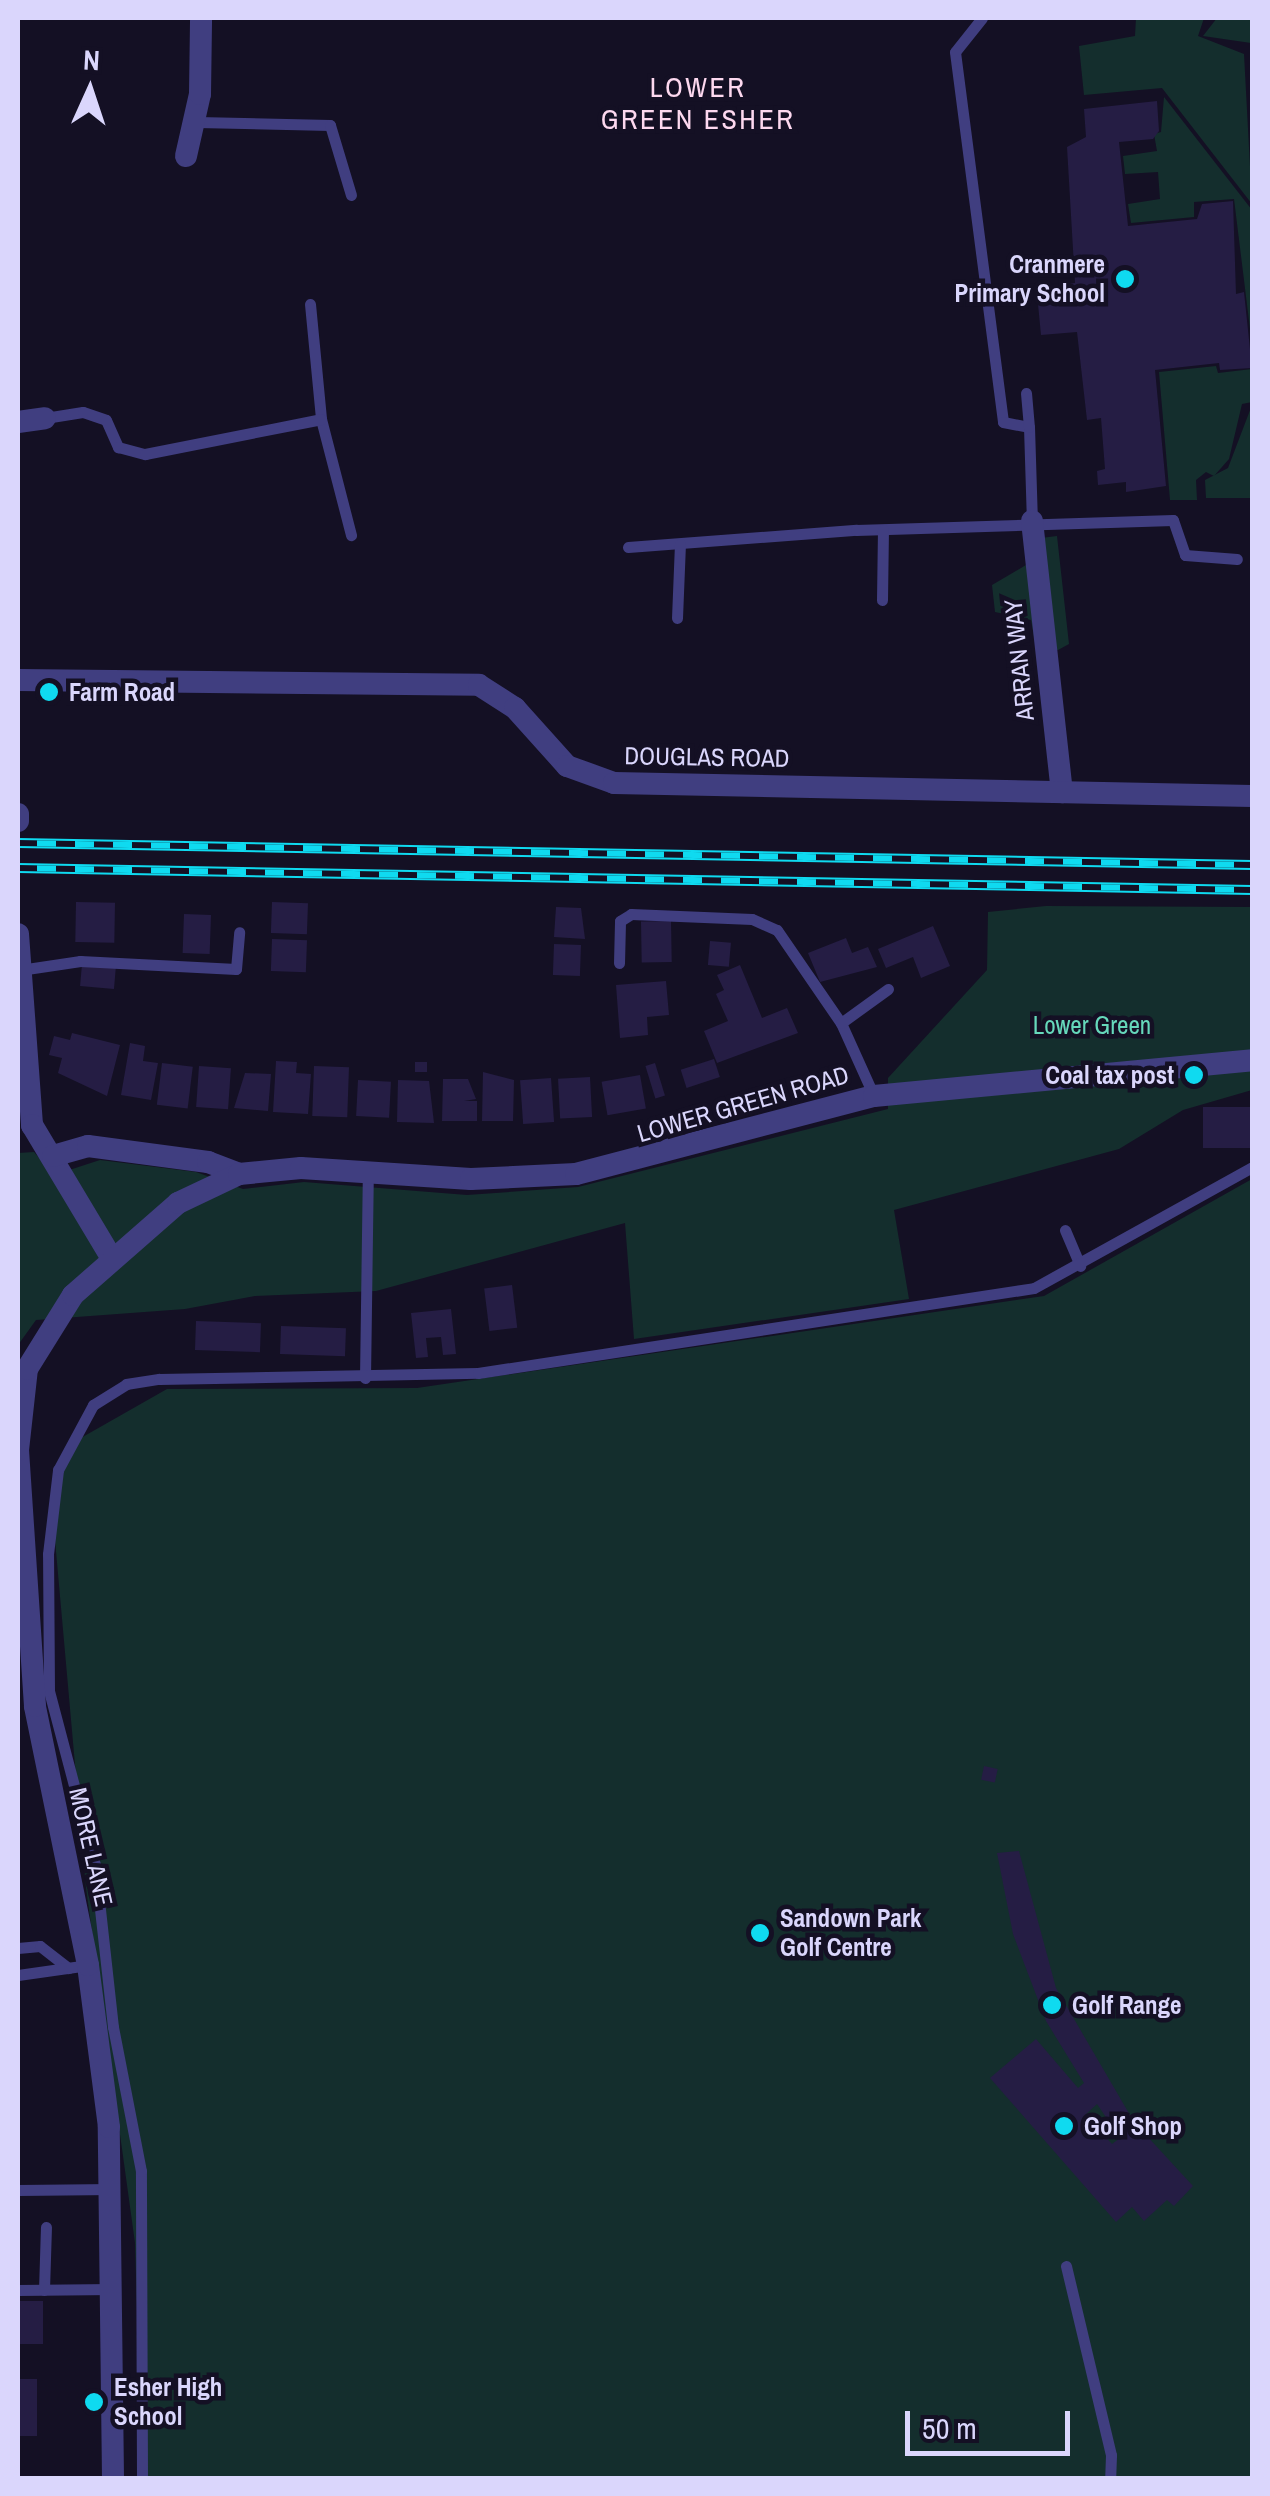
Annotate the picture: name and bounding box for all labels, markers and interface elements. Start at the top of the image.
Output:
north arrow [40,40,140,140]
text: N [82,41,101,79]
district label: LOWER GREEN ESHER [601,70,795,136]
place label: Cranmere Primary School [955,250,1105,309]
marker: Cranmere Primary School [1114,268,1136,290]
street label: ARRAN WAY [998,598,1040,722]
place label: Farm Road [69,677,175,707]
marker: Farm Road [38,681,60,703]
street label: DOUGLAS ROAD [624,741,790,773]
park label: Lower Green [1033,1010,1151,1040]
street label: LOWER GREEN ROAD [634,1059,852,1149]
place label: Coal tax post [1045,1060,1174,1090]
marker: Coal tax post [1183,1064,1205,1086]
street label: MORE LANE [63,1785,119,1909]
place label: Sandown Park Golf Centre [780,1904,921,1963]
marker: Sandown Park Golf Centre [749,1922,771,1944]
place label: Golf Range [1072,1990,1181,2020]
marker: Golf Range [1041,1994,1063,2016]
place label: Golf Shop [1084,2111,1182,2141]
marker: Golf Shop [1053,2115,1075,2137]
place label: Esher High School [114,2373,222,2432]
marker: Esher High School [83,2391,105,2413]
scale bar [910,2391,1075,2453]
text: 50 m [922,2408,977,2448]

